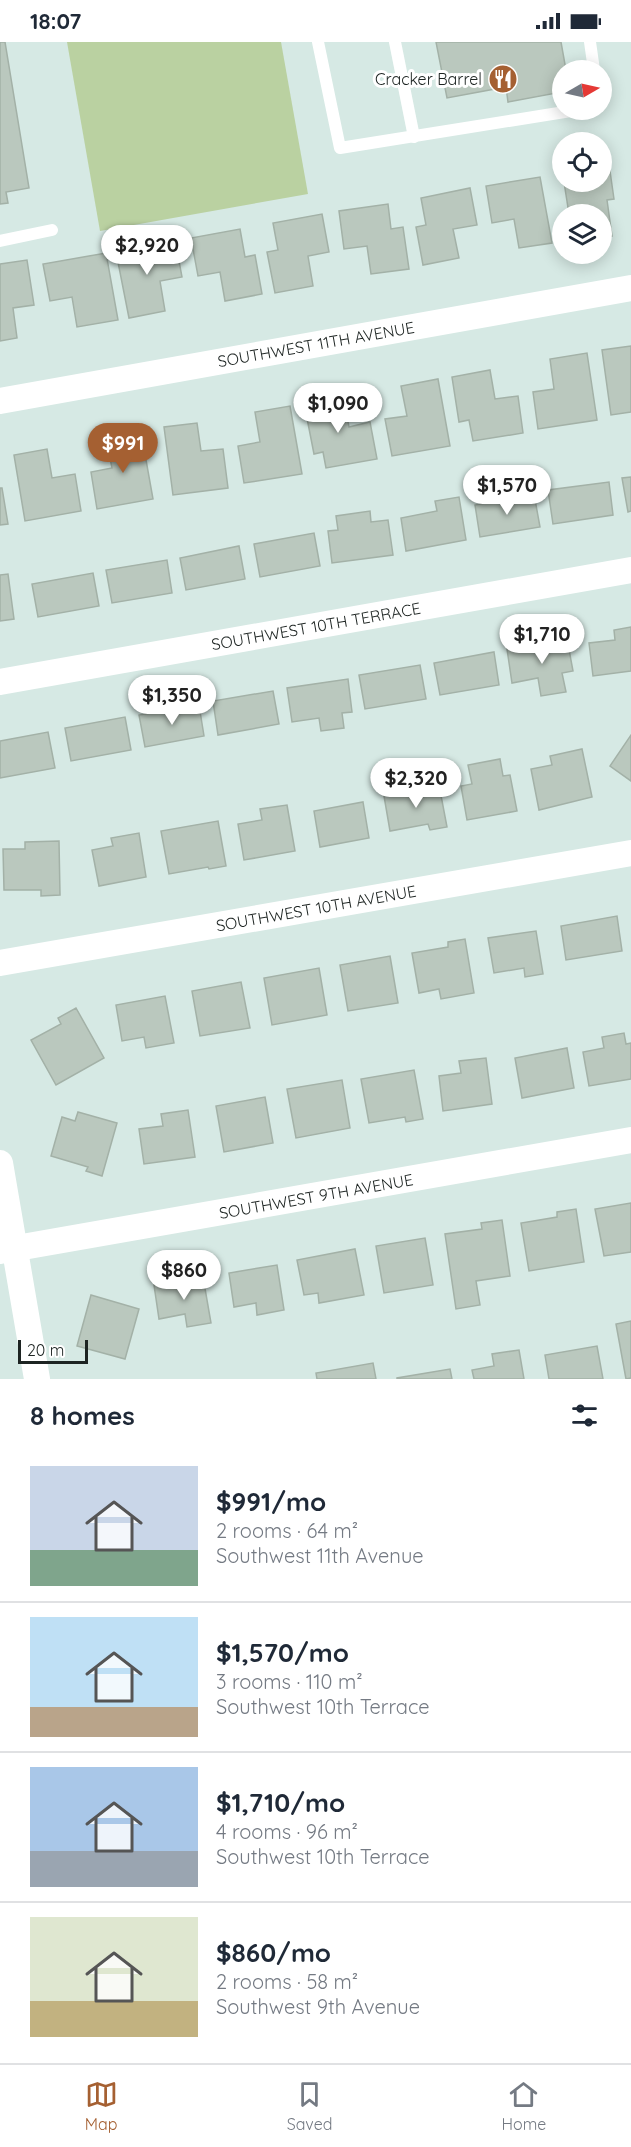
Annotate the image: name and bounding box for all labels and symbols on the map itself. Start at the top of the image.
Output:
north arrow [552,60,612,120]
restaurant icon: Cracker Barrel [487,63,519,95]
place label: Cracker Barrel [375,69,482,89]
pin: $2,920 [98,225,196,276]
street label: SOUTHWEST 11TH AVENUE [216,317,416,371]
pin: $1,090 [289,383,387,434]
pin: $991 [87,423,159,474]
pin: $1,570 [458,465,556,516]
street label: SOUTHWEST 10TH TERRACE [210,598,422,654]
pin: $1,710 [493,614,591,665]
pin: $1,350 [123,675,221,726]
pin: $2,320 [367,758,465,809]
street label: SOUTHWEST 10TH AVENUE [214,881,418,935]
street label: SOUTHWEST 9TH AVENUE [217,1169,415,1223]
pin: $860 [148,1250,220,1301]
scale bar [18,1337,88,1364]

